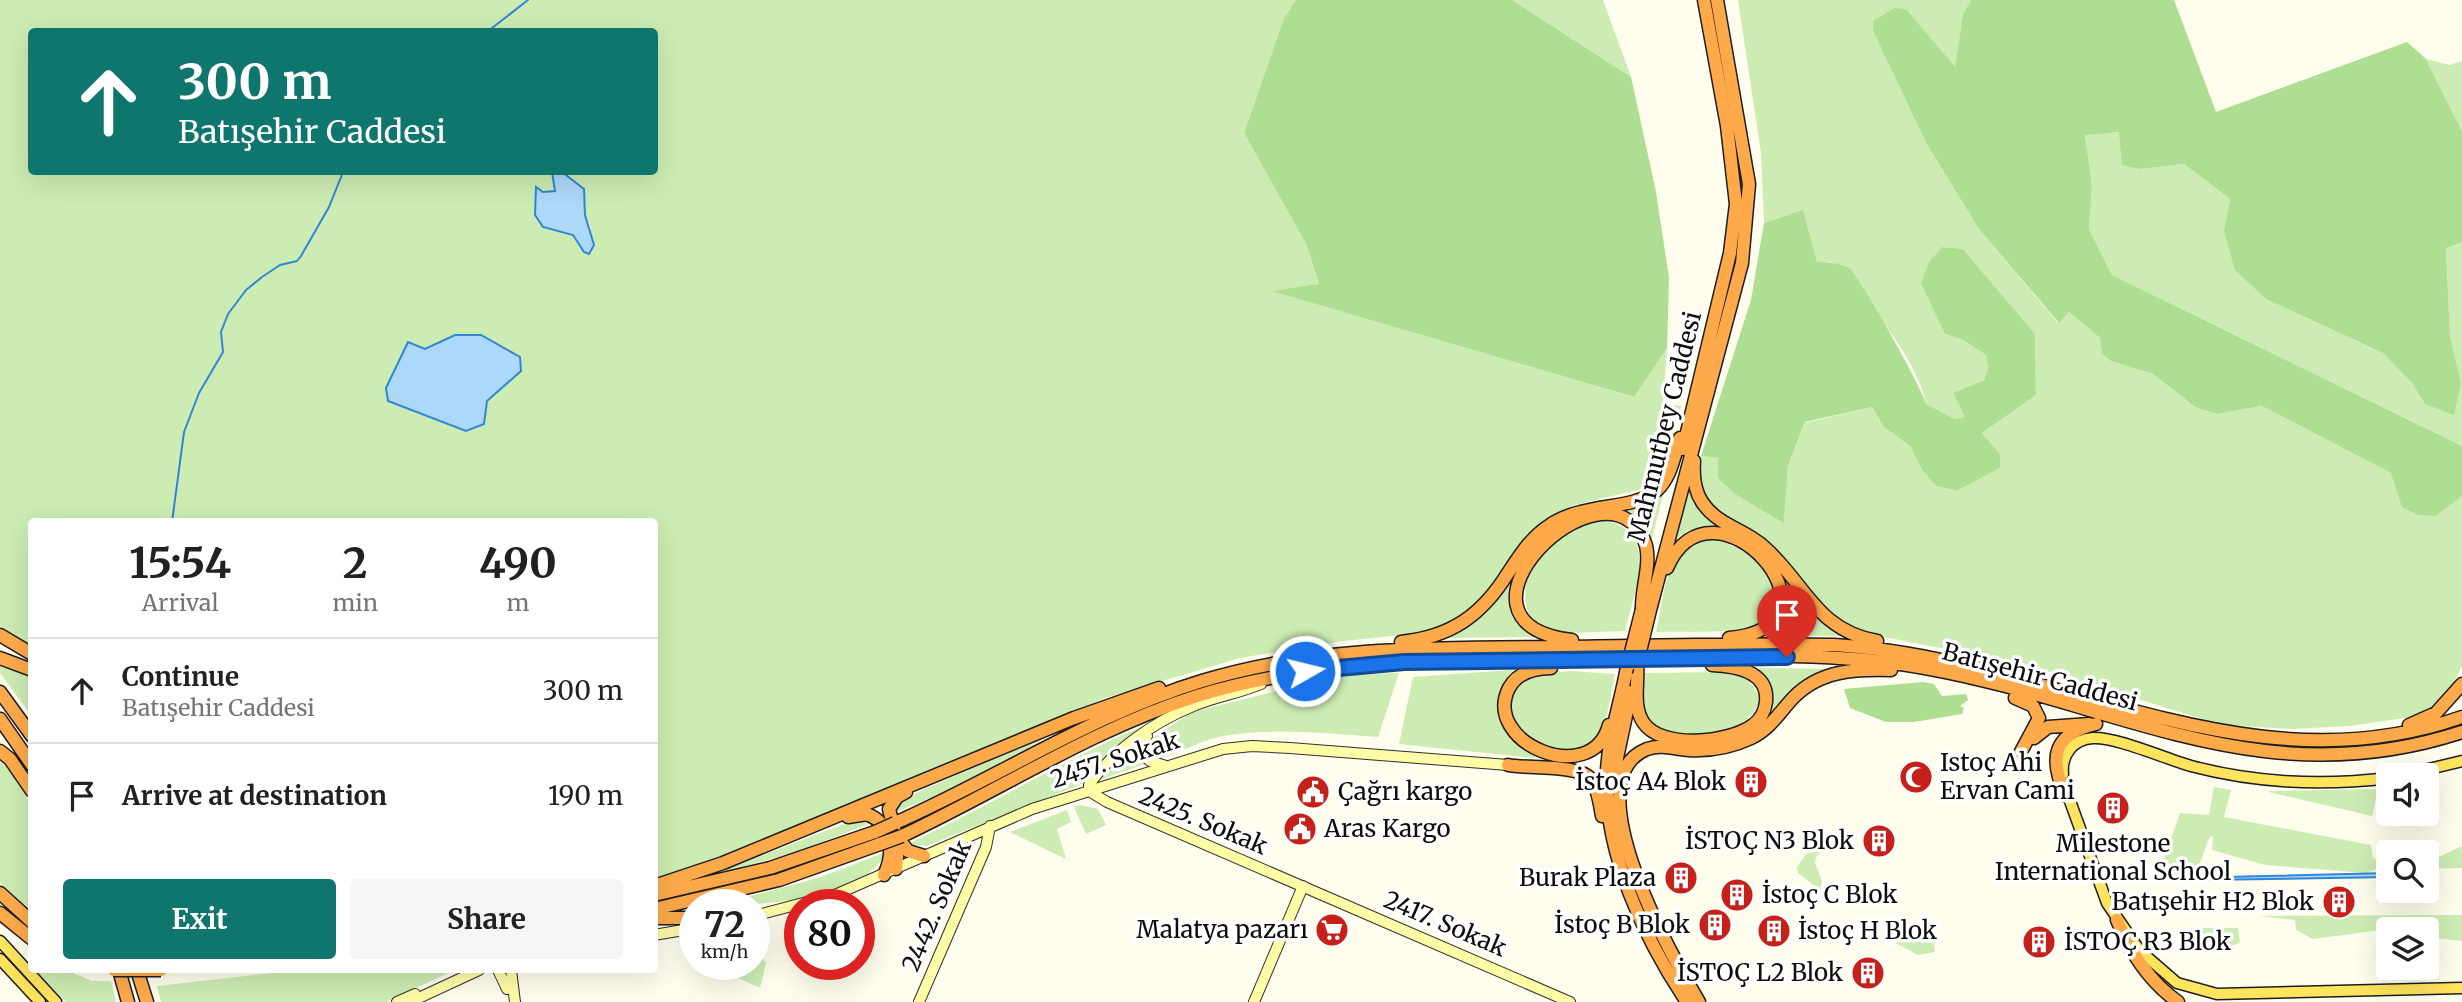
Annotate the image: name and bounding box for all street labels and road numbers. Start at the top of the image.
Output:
street label: Mahmutbey Caddesi [1621,308,1708,546]
street label: Batışehir Caddesi [1939,636,2141,718]
street label: 2457. Sokak [1047,724,1184,795]
street label: 2425. Sokak [1134,780,1273,862]
street label: 2442. Sokak [895,835,978,976]
street label: 2417. Sokak [1379,884,1512,964]

